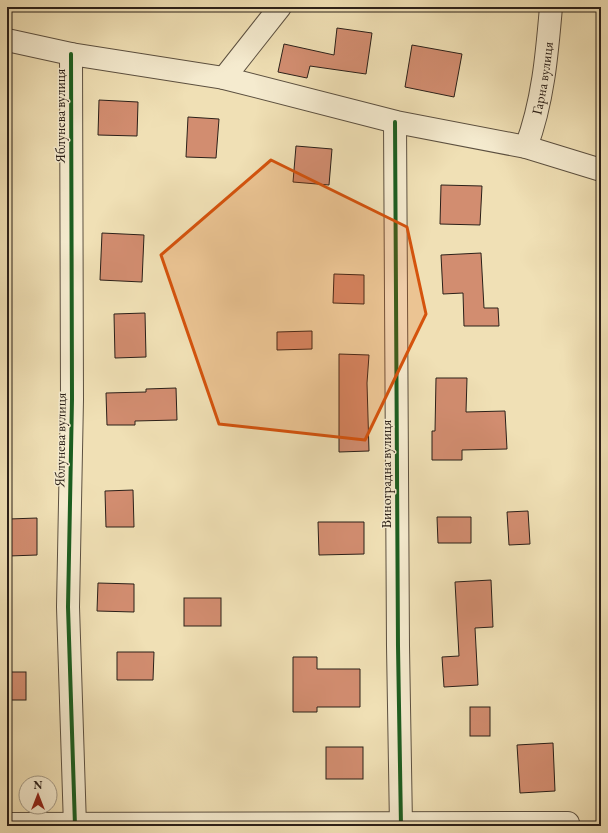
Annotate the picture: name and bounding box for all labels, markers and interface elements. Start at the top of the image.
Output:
street label: Гарна вулиця [527,41,557,116]
street label: Яблунева вулиця [51,69,69,164]
street label: Яблунева вулиця [50,393,70,488]
street label: Виноградна вулиця [377,420,395,528]
north arrow [18,775,58,815]
text: N [34,778,43,792]

